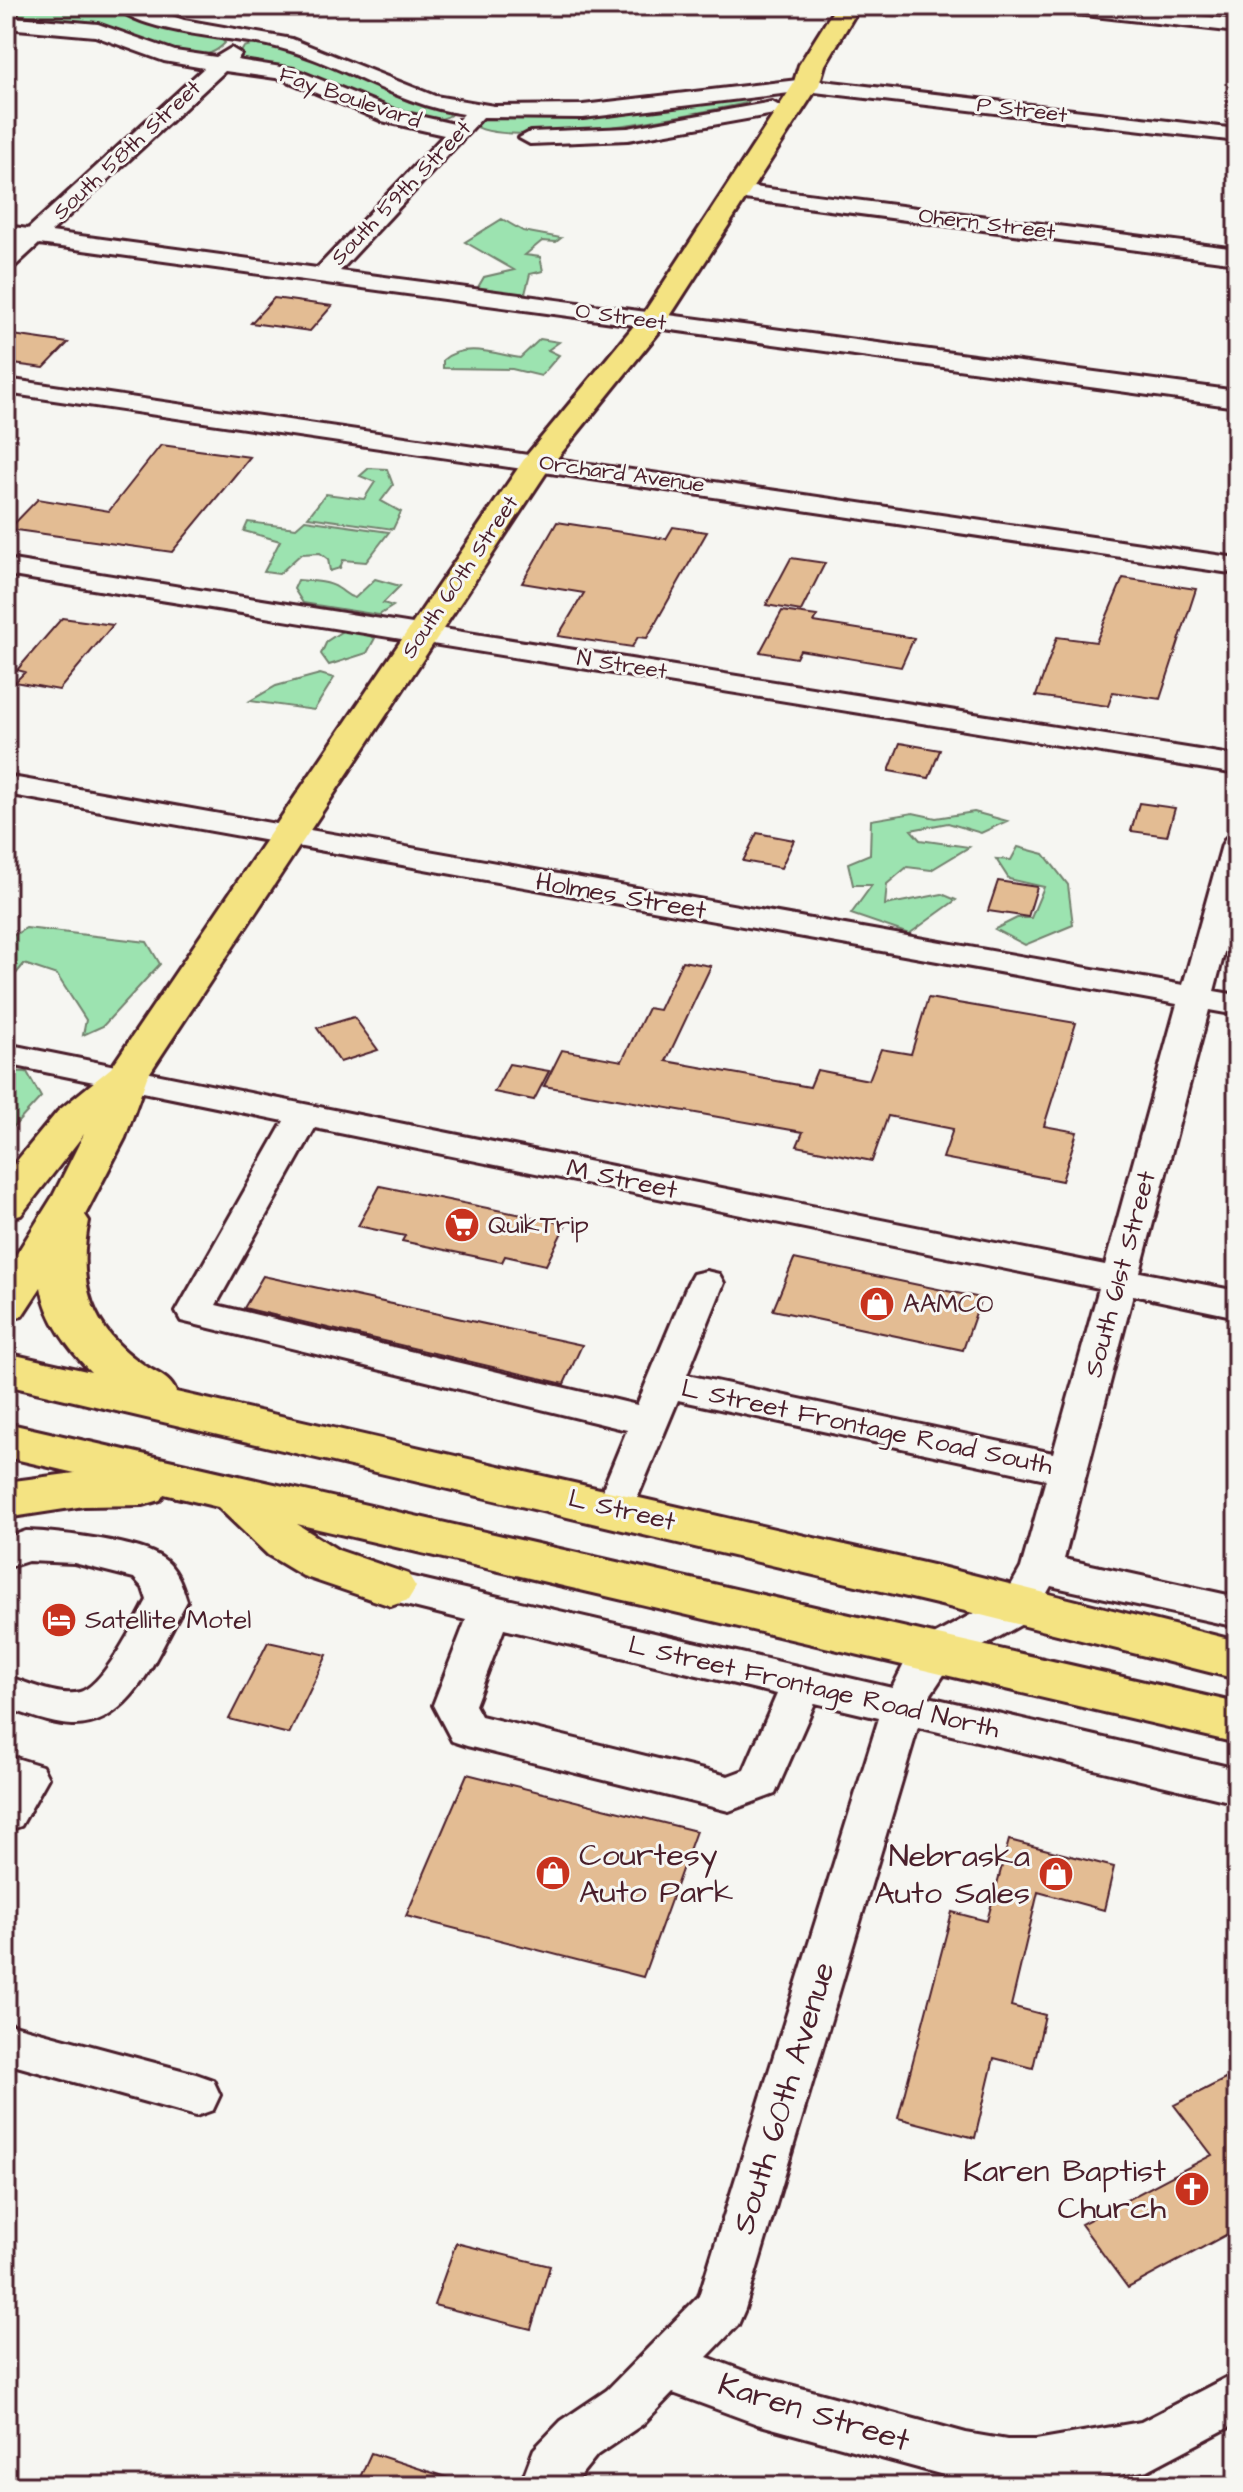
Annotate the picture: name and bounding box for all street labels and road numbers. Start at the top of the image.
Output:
street label: Fay Boulevard [275,59,425,138]
street label: South 58th Street [46,73,208,227]
street label: P Street [975,89,1069,131]
street label: South 59th Street [324,114,479,272]
street label: Ohern Street [917,200,1057,248]
street label: O Street [574,295,669,339]
street label: Orchard Avenue [537,447,707,501]
street label: South 60th Street [394,489,526,665]
street label: N Street [575,643,669,687]
street label: Holmes Street [533,863,710,929]
street label: M Street [563,1150,681,1208]
street label: South 61st Street [1075,1166,1165,1381]
street label: L Street Frontage Road South [678,1370,1056,1486]
street label: L Street [565,1480,679,1540]
street label: L Street Frontage Road North [625,1627,1003,1749]
street label: South 60th Avenue [721,1956,847,2240]
street label: Karen Street [713,2363,915,2464]

